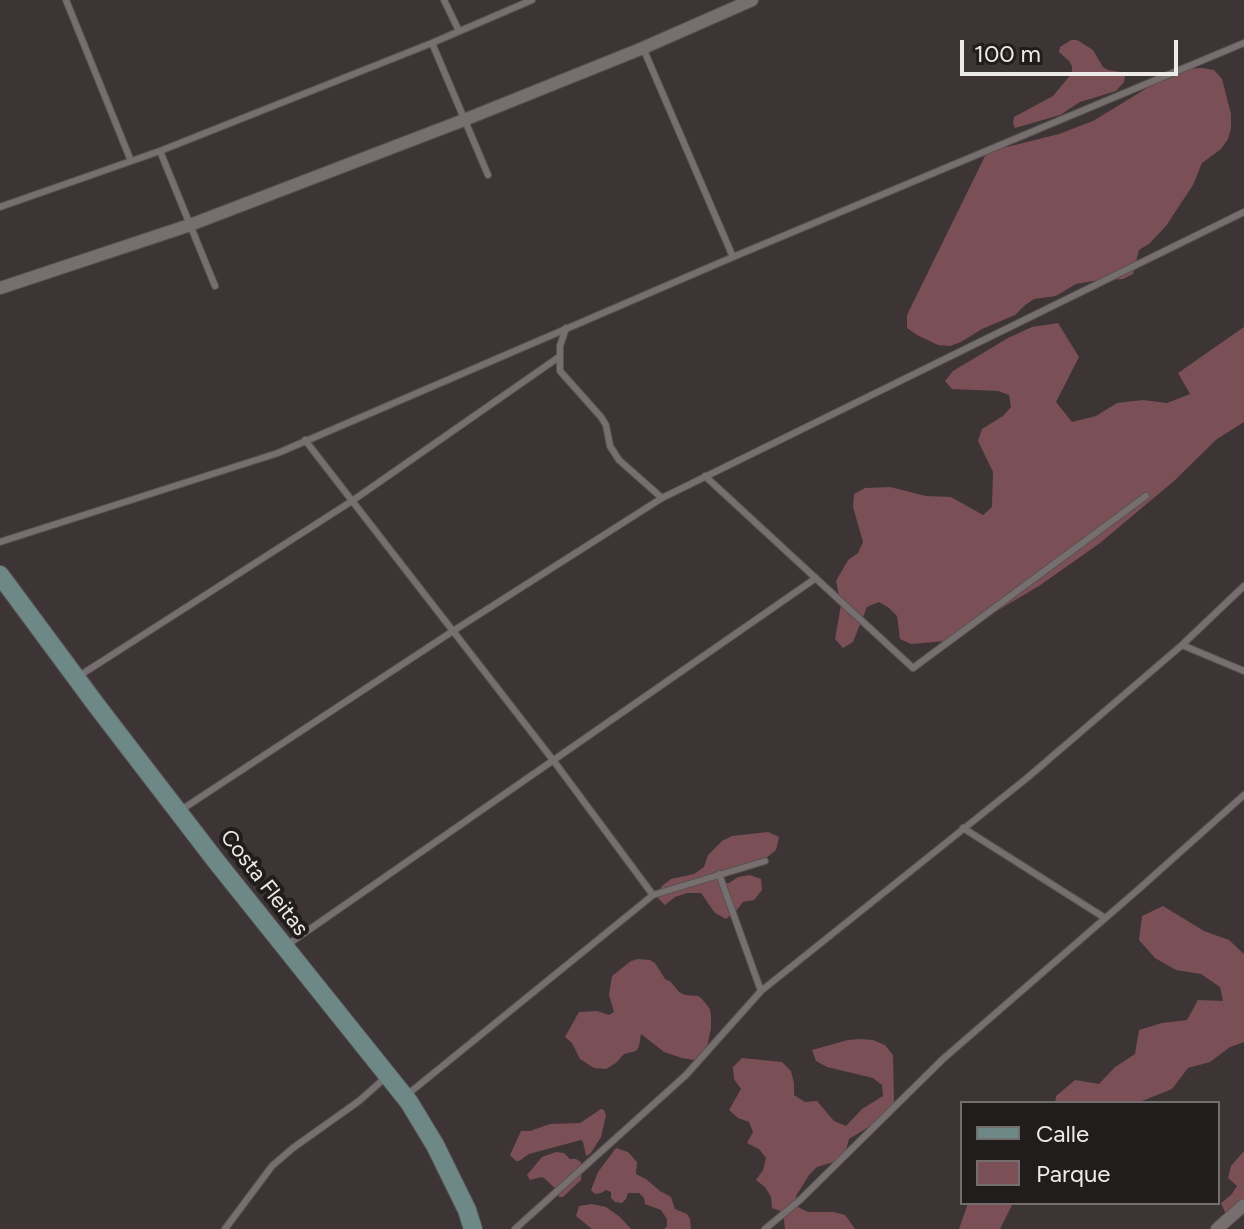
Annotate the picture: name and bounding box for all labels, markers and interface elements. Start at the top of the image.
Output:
scale bar [964,24,1182,74]
text: 100 m [974,39,1041,68]
street label: Costa Fleitas [214,825,314,941]
legend [960,1101,1220,1205]
text: Calle [1036,1119,1089,1148]
text: Parque [1036,1159,1110,1188]

